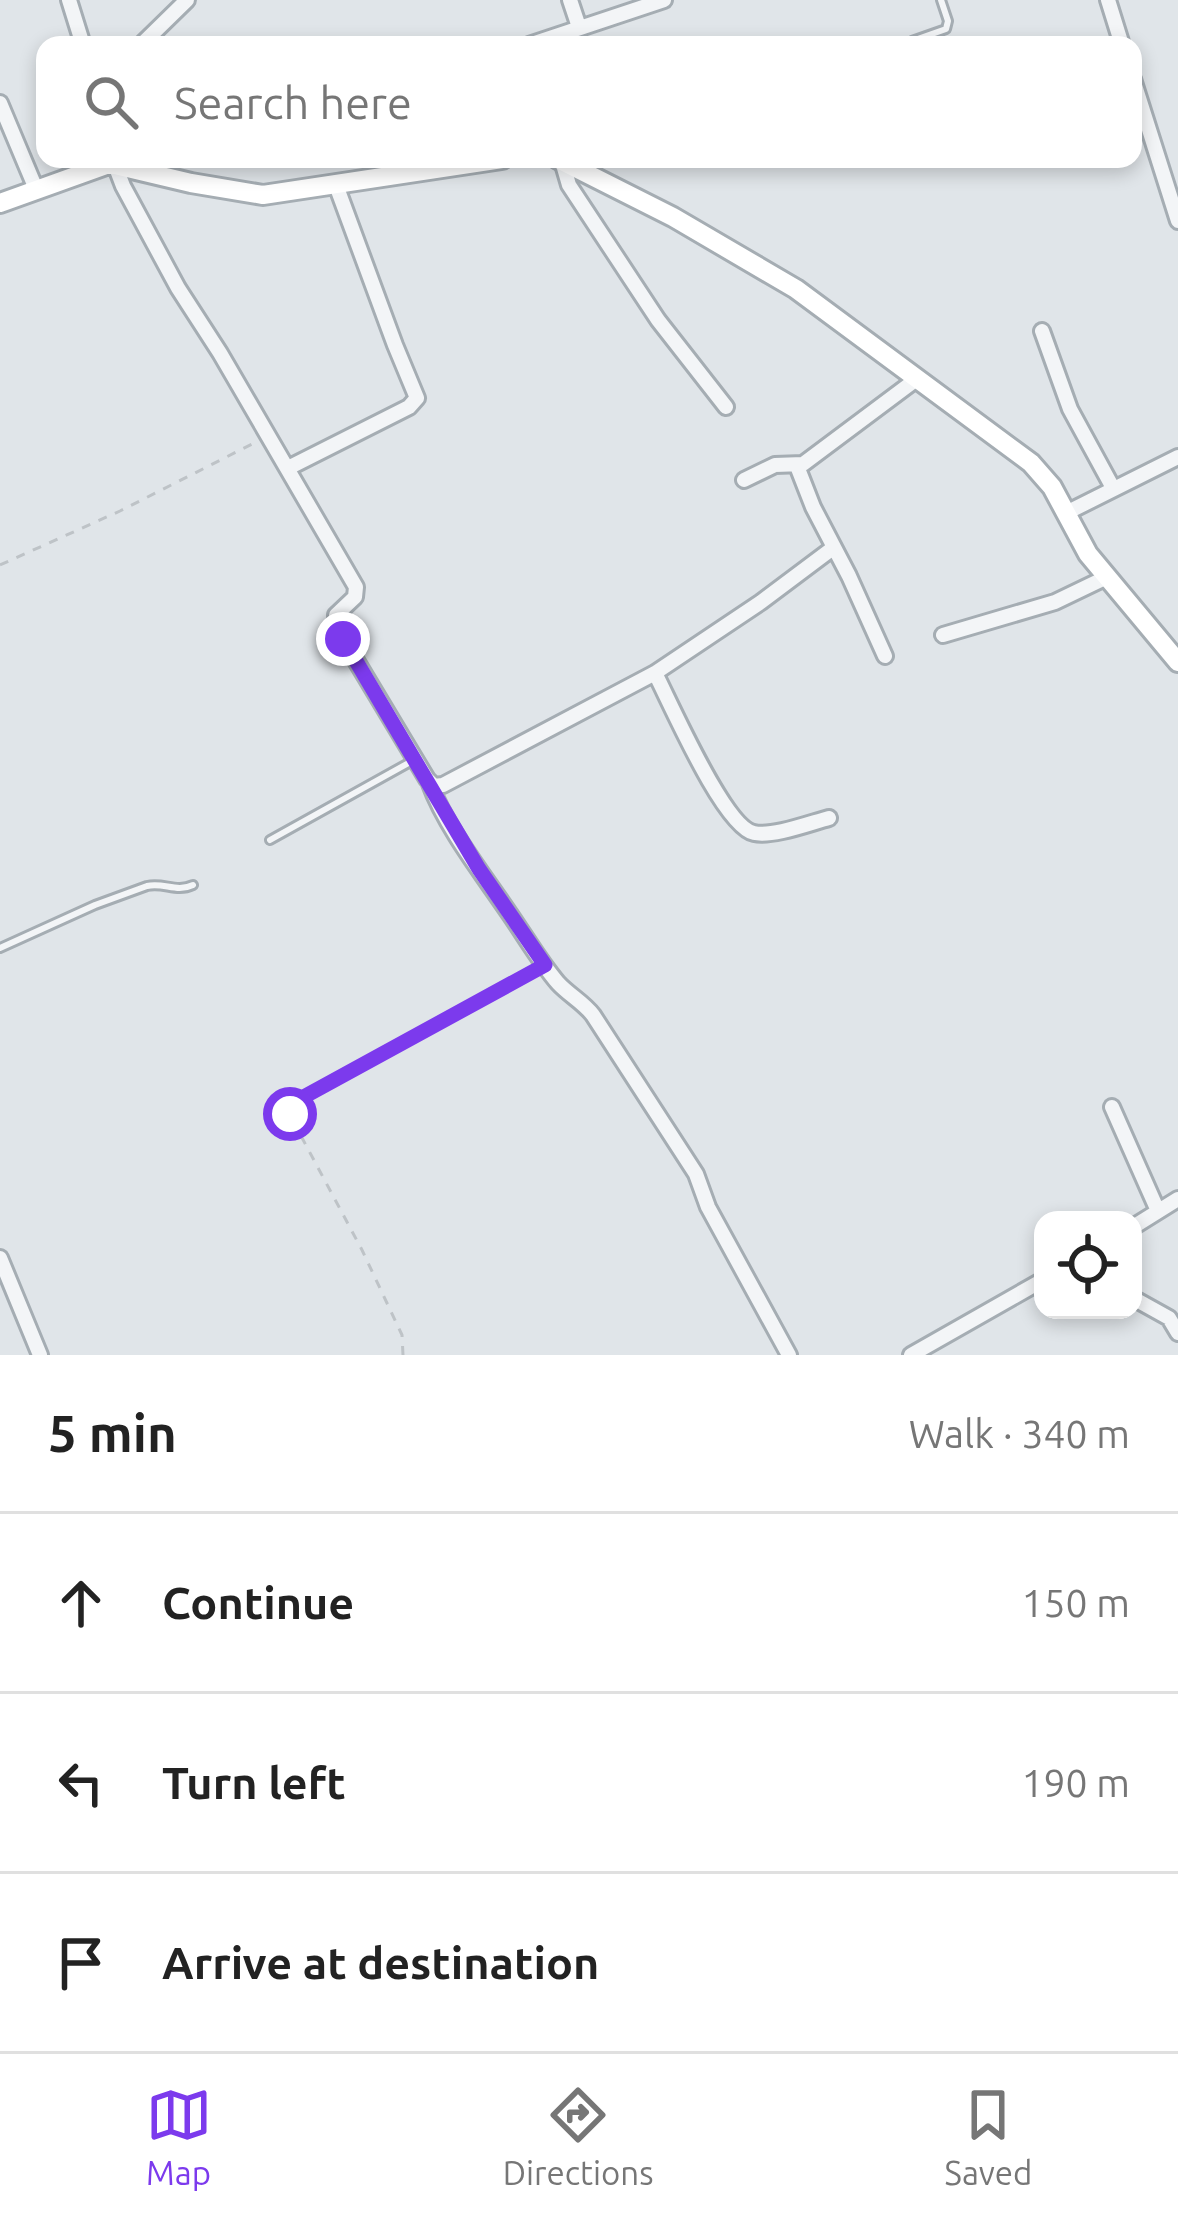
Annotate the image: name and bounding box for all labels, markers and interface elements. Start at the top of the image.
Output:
search box [36,36,1142,168]
icon: search [78,69,144,135]
text: Search here [174,77,412,128]
route end [316,612,370,666]
route start [263,1087,317,1141]
map controls [1034,1211,1142,1319]
button: locate [1034,1211,1142,1319]
text: 5 min [48,1404,177,1462]
text: Walk · 340 m [909,1412,1130,1455]
icon: ahead [48,1570,114,1636]
text: Continue [162,1577,354,1628]
text: 150 m [1021,1581,1130,1624]
icon: left [48,1750,114,1816]
text: Turn left [162,1757,346,1808]
text: 190 m [1021,1761,1130,1804]
icon: arrive [48,1930,114,1996]
text: Arrive at destination [162,1937,599,1988]
tab: Map [146,2082,212,2191]
tab: Directions [503,2082,653,2191]
tab: Saved [945,2082,1032,2191]

